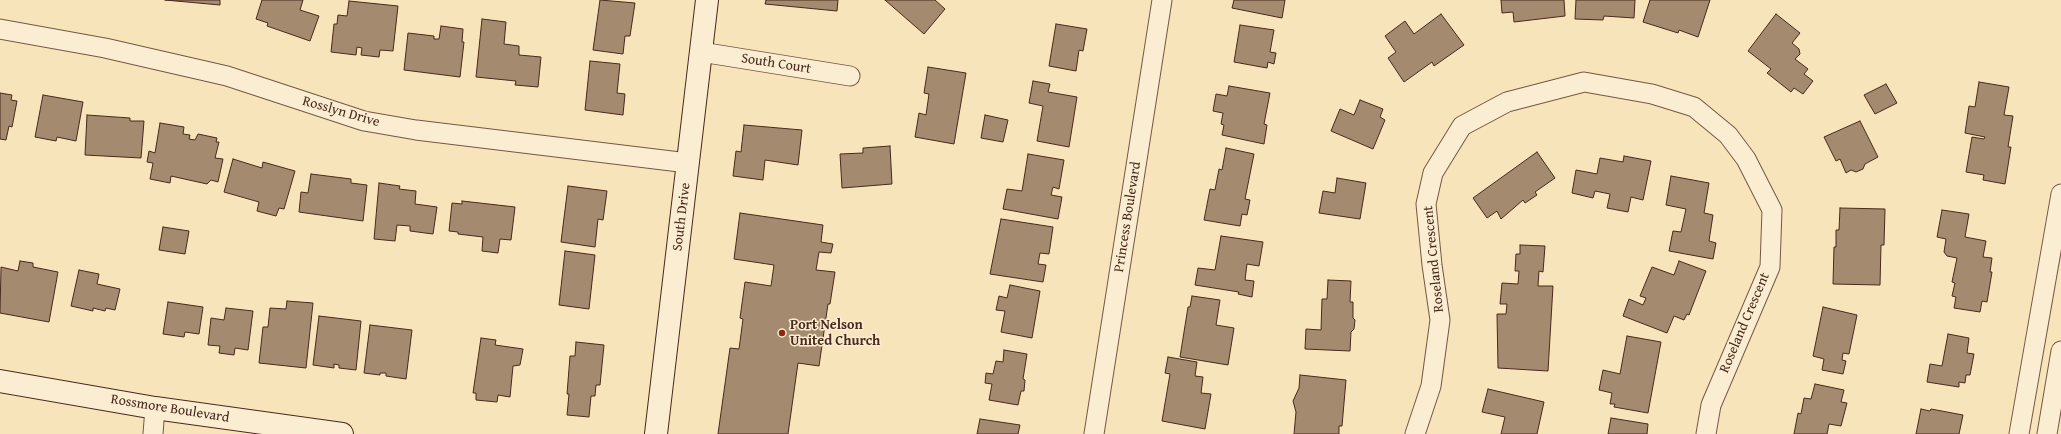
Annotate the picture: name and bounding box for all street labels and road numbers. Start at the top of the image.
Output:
street label: South Court [740,50,812,78]
street label: Rosslyn Drive [300,93,382,131]
street label: Princess Boulevard [1111,161,1145,273]
street label: South Drive [669,182,695,252]
street label: Roseland Crescent [1420,205,1448,313]
street label: Roseland Crescent [1716,270,1774,376]
street label: Rossmore Boulevard [110,391,230,427]

